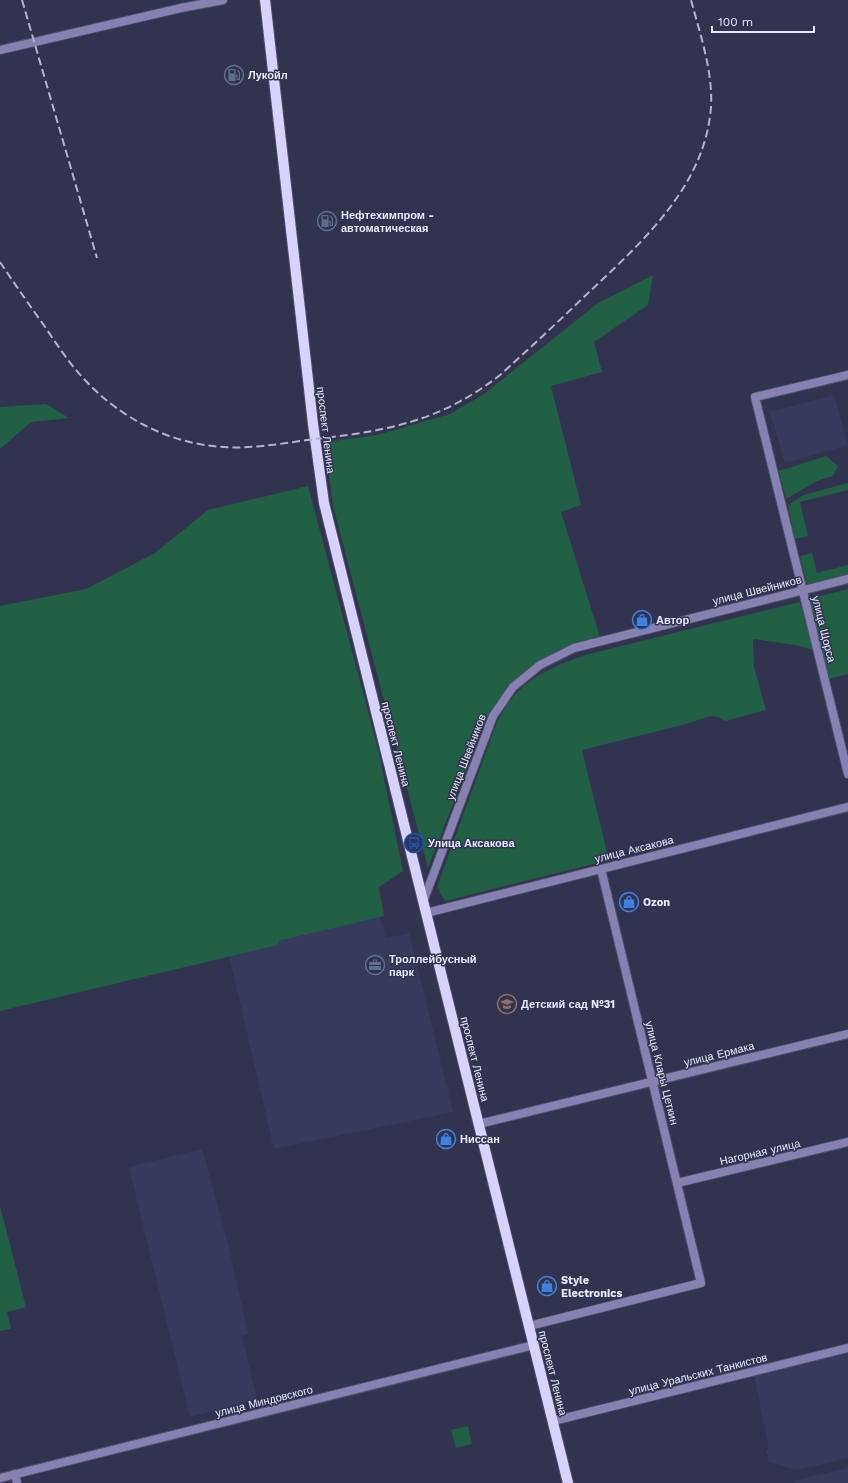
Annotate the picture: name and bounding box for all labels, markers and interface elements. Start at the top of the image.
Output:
scale bar [712,8,814,34]
text: 100 m [718,15,753,29]
fuel station icon: Лукойл [223,64,245,86]
place label: Лукойл [248,69,288,82]
place label: Нефтехимпром - автоматическая [341,209,434,235]
fuel station icon: Нефтехимпром - автоматическая [316,210,338,232]
street label: проспект Ленина [314,386,337,475]
street label: улица Швейников [711,573,803,608]
street label: улица Щорса [809,594,838,665]
shop icon: Автор [631,609,653,631]
place label: Автор [656,614,690,627]
street label: проспект Ленина [379,700,413,789]
street label: улица Швейников [444,712,489,802]
bus stop icon: Улица Аксакова [403,832,425,854]
street label: улица Аксакова [593,833,676,866]
place label: Улица Аксакова [428,837,515,850]
shop icon: Ozon [618,891,640,913]
place label: Ozon [643,896,670,909]
place label: Троллейбусный парк [389,953,477,979]
office icon: Троллейбусный парк [364,954,386,976]
school or university icon: Детский сад №31 [496,993,518,1015]
place label: Детский сад №31 [521,998,615,1011]
street label: проспект Ленина [458,1015,492,1104]
street label: улица Клары Цеткин [642,1020,681,1126]
street label: улица Ермака [682,1039,757,1070]
shop icon: Ниссан [435,1128,457,1150]
place label: Ниссан [460,1133,500,1146]
street label: Нагорная улица [719,1137,802,1168]
place label: Style Electronics [561,1274,622,1300]
shop icon: Style Electronics [536,1275,558,1297]
street label: проспект Ленина [536,1329,570,1418]
street label: улица Уральских Танкистов [627,1351,769,1398]
street label: улица Миндовского [214,1383,314,1420]

